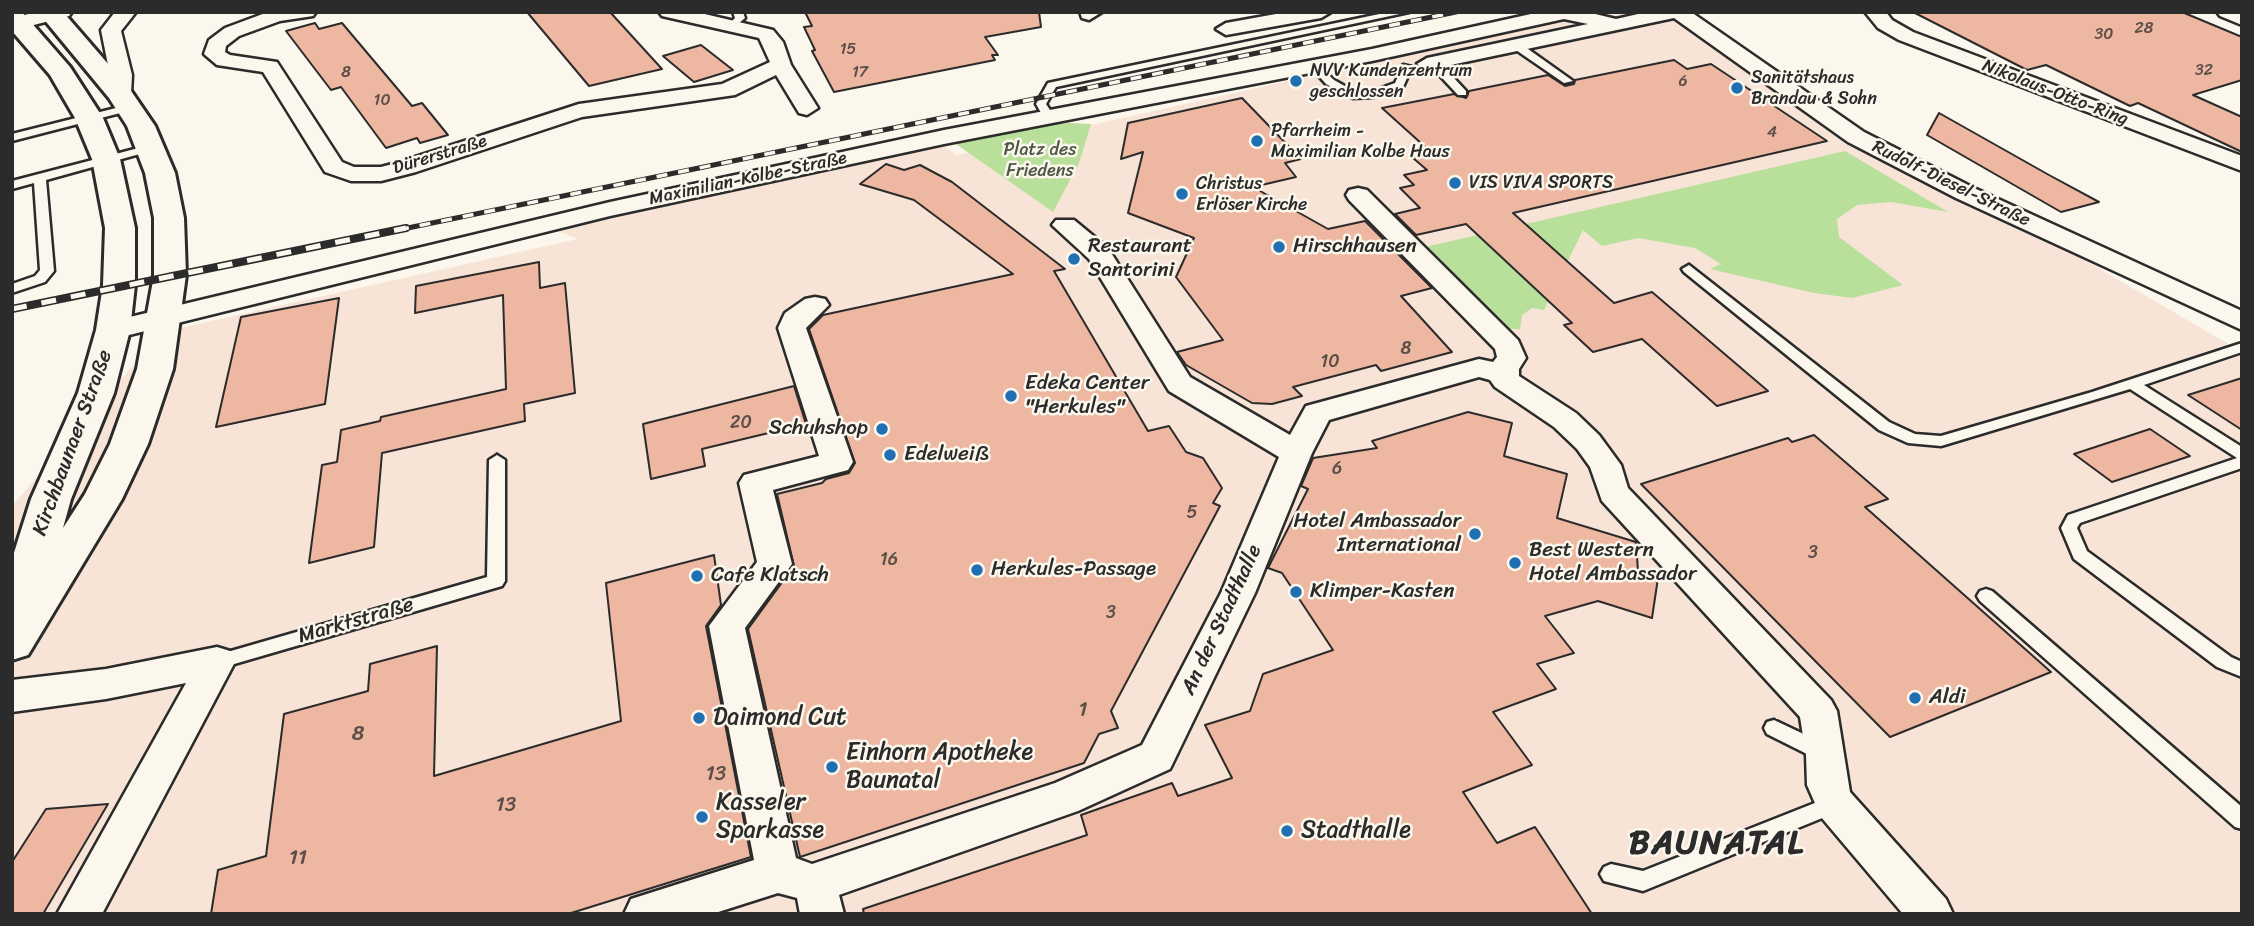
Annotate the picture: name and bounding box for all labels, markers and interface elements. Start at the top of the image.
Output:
house number: 28 [2135,19,2153,39]
house number: 30 [2095,25,2113,45]
house number: 15 [840,40,856,60]
street label: Nikolaus-Otto-Ring [1979,55,2131,131]
place label: NVV Kundenzentrum geschlossen [1310,60,1472,102]
house number: 32 [2195,61,2213,81]
house number: 8 [341,63,351,83]
house number: 17 [852,63,868,83]
place label: Sanitätshaus Brandau & Sohn [1751,67,1877,110]
house number: 6 [1678,72,1688,92]
marker: NVV Kundenzentrum geschlossen [1288,73,1304,89]
marker: Sanitätshaus Brandau & Sohn [1729,80,1745,96]
house number: 10 [374,91,390,111]
place label: Pfarrheim - Maximilian Kolbe Haus [1271,120,1450,162]
house number: 4 [1767,123,1777,143]
street label: Dürerstraße [390,130,490,180]
marker: Pfarrheim - Maximilian Kolbe Haus [1249,133,1265,149]
street label: Rudolf-Diesel-Straße [1868,136,2034,232]
park label: Platz des Friedens [1003,139,1077,182]
street label: Maximilian-Kolbe-Straße [647,147,849,211]
place label: VIS VIVA SPORTS [1469,172,1613,194]
place label: Christus Erlöser Kirche [1196,173,1307,216]
marker: VIS VIVA SPORTS [1447,175,1463,191]
marker: Christus Erlöser Kirche [1174,186,1190,202]
place label: Restaurant Santorini [1088,234,1192,284]
place label: Hirschhausen [1293,234,1417,260]
marker: Hirschhausen [1271,239,1287,255]
marker: Restaurant Santorini [1066,251,1082,267]
house number: 8 [1401,338,1411,360]
street label: Kirchbaunaer Straße [28,347,118,539]
house number: 10 [1320,351,1340,373]
place label: Edeka Center "Herkules" [1025,371,1149,421]
marker: Edeka Center "Herkules" [1003,388,1019,404]
house number: 20 [730,412,752,434]
place label: Schuhshop [769,416,868,442]
marker: Schuhshop [874,421,890,437]
place label: Edelweiß [904,442,989,468]
marker: Edelweiß [882,447,898,463]
house number: 6 [1332,458,1342,480]
house number: 5 [1187,502,1197,524]
place label: Hotel Ambassador International [1294,509,1461,559]
marker: Hotel Ambassador International [1467,526,1483,542]
place label: Best Western Hotel Ambassador [1529,538,1696,588]
street label: An der Stadthalle [1176,541,1268,699]
house number: 3 [1808,542,1818,564]
house number: 16 [880,549,898,571]
marker: Best Western Hotel Ambassador [1507,555,1523,571]
place label: Herkules-Passage [991,557,1156,583]
marker: Herkules-Passage [969,562,985,578]
place label: Cafe Klatsch [711,563,829,589]
marker: Cafe Klatsch [689,568,705,584]
place label: Klimper-Kasten [1310,579,1454,605]
marker: Klimper-Kasten [1288,584,1304,600]
street label: Marktstraße [295,592,417,650]
house number: 3 [1106,602,1116,624]
place label: Aldi [1929,685,1966,711]
marker: Aldi [1907,690,1923,706]
house number: 1 [1078,698,1088,724]
place label: Daimond Cut [713,704,846,732]
marker: Daimond Cut [691,710,707,726]
house number: 8 [352,722,364,748]
place label: Einhorn Apotheke Baunatal [846,739,1033,795]
marker: Einhorn Apotheke Baunatal [824,759,840,775]
house number: 13 [706,762,726,788]
place label: Kasseler Sparkasse [716,789,824,845]
house number: 13 [496,793,516,819]
marker: Kasseler Sparkasse [694,809,710,825]
place label: Stadthalle [1301,817,1411,845]
marker: Stadthalle [1279,823,1295,839]
district label: BAUNATAL [1631,825,1803,865]
house number: 11 [289,846,307,872]

